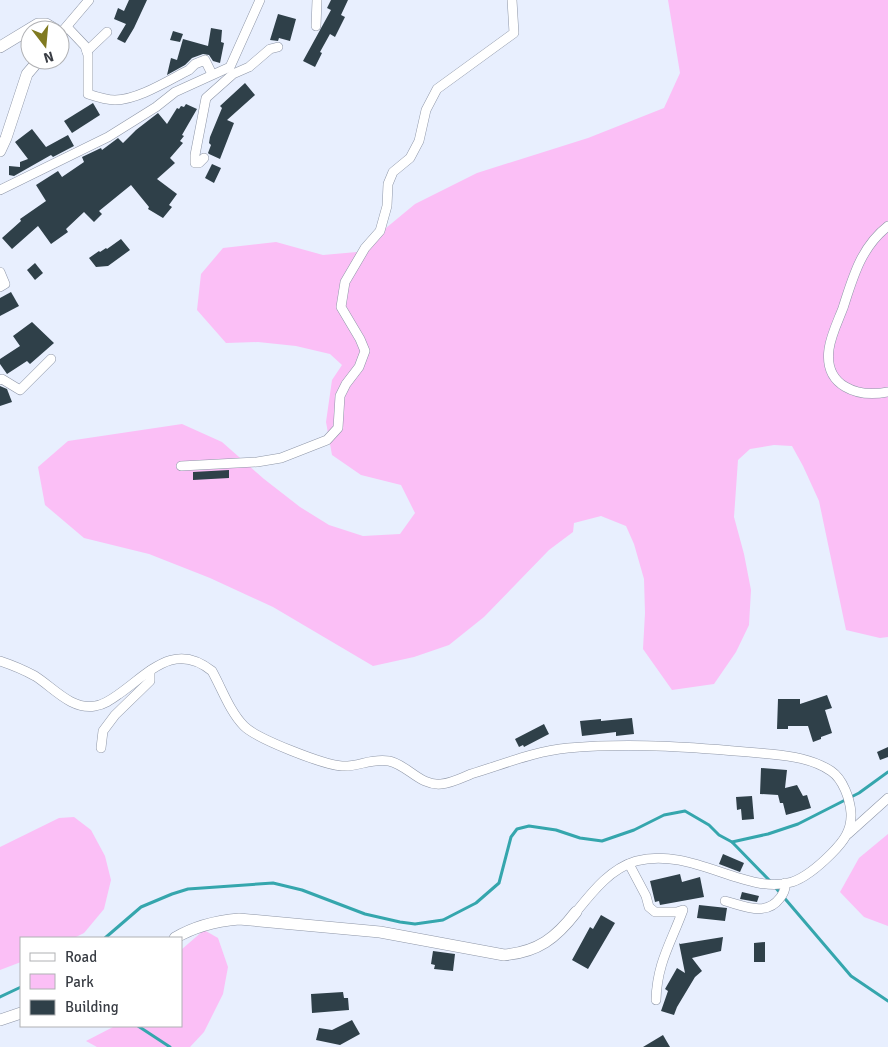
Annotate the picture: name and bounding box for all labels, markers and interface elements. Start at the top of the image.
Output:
north arrow [20,20,70,70]
text: N [41,48,55,67]
legend [20,937,182,1027]
text: Road [65,948,97,966]
text: Park [65,973,94,991]
text: Building [65,998,119,1016]

